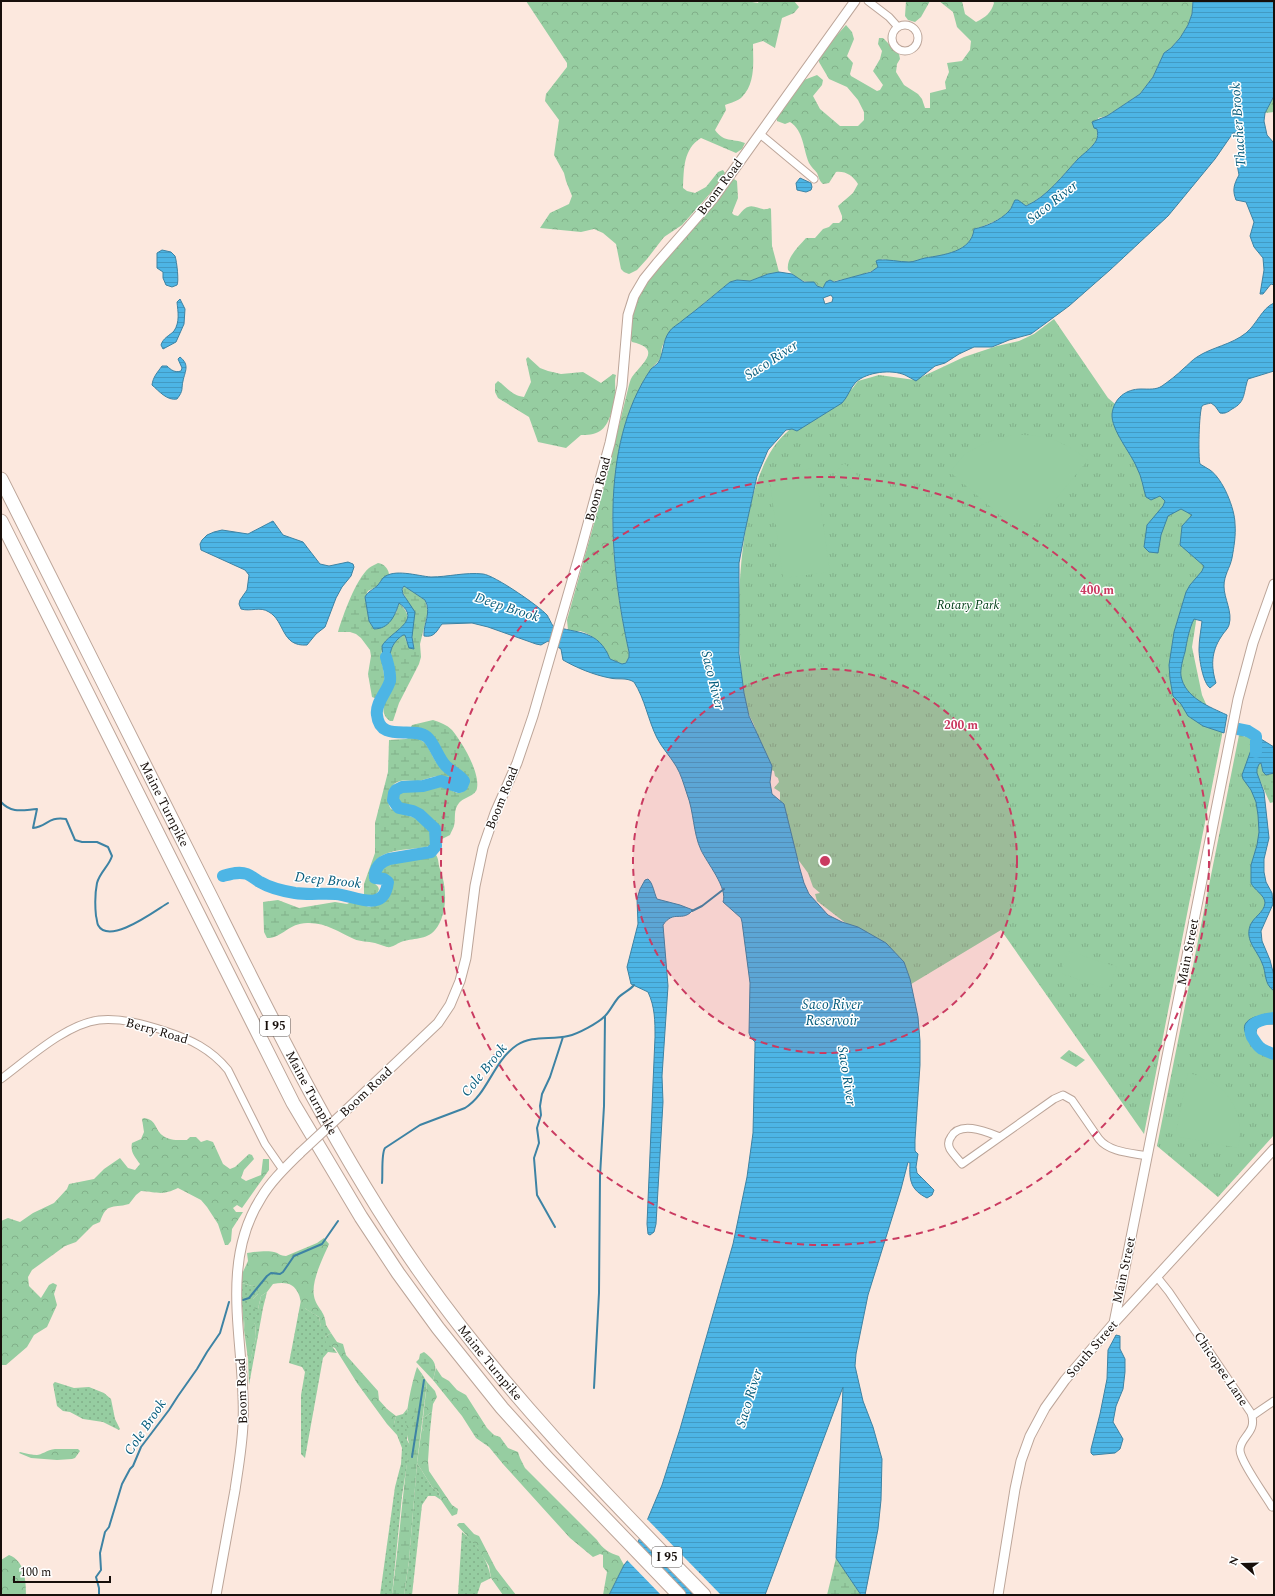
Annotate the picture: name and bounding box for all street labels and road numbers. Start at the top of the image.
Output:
street label: Boom Road [692,154,748,220]
street label: Boom Road [580,454,616,524]
street label: Maine Turnpike [134,758,194,851]
street label: Boom Road [480,763,524,833]
street label: Main Street [1172,916,1204,987]
street label: Berry Road [123,1013,191,1049]
road number: I 95 [260,1016,290,1036]
street label: Maine Turnpike [280,1047,342,1139]
street label: Boom Road [335,1062,397,1122]
street label: Main Street [1107,1234,1141,1305]
street label: South Street [1061,1315,1123,1382]
street label: Maine Turnpike [452,1320,527,1405]
street label: Chicopee Lane [1189,1328,1253,1410]
street label: Boom Road [231,1357,253,1425]
road number: I 95 [652,1547,682,1567]

